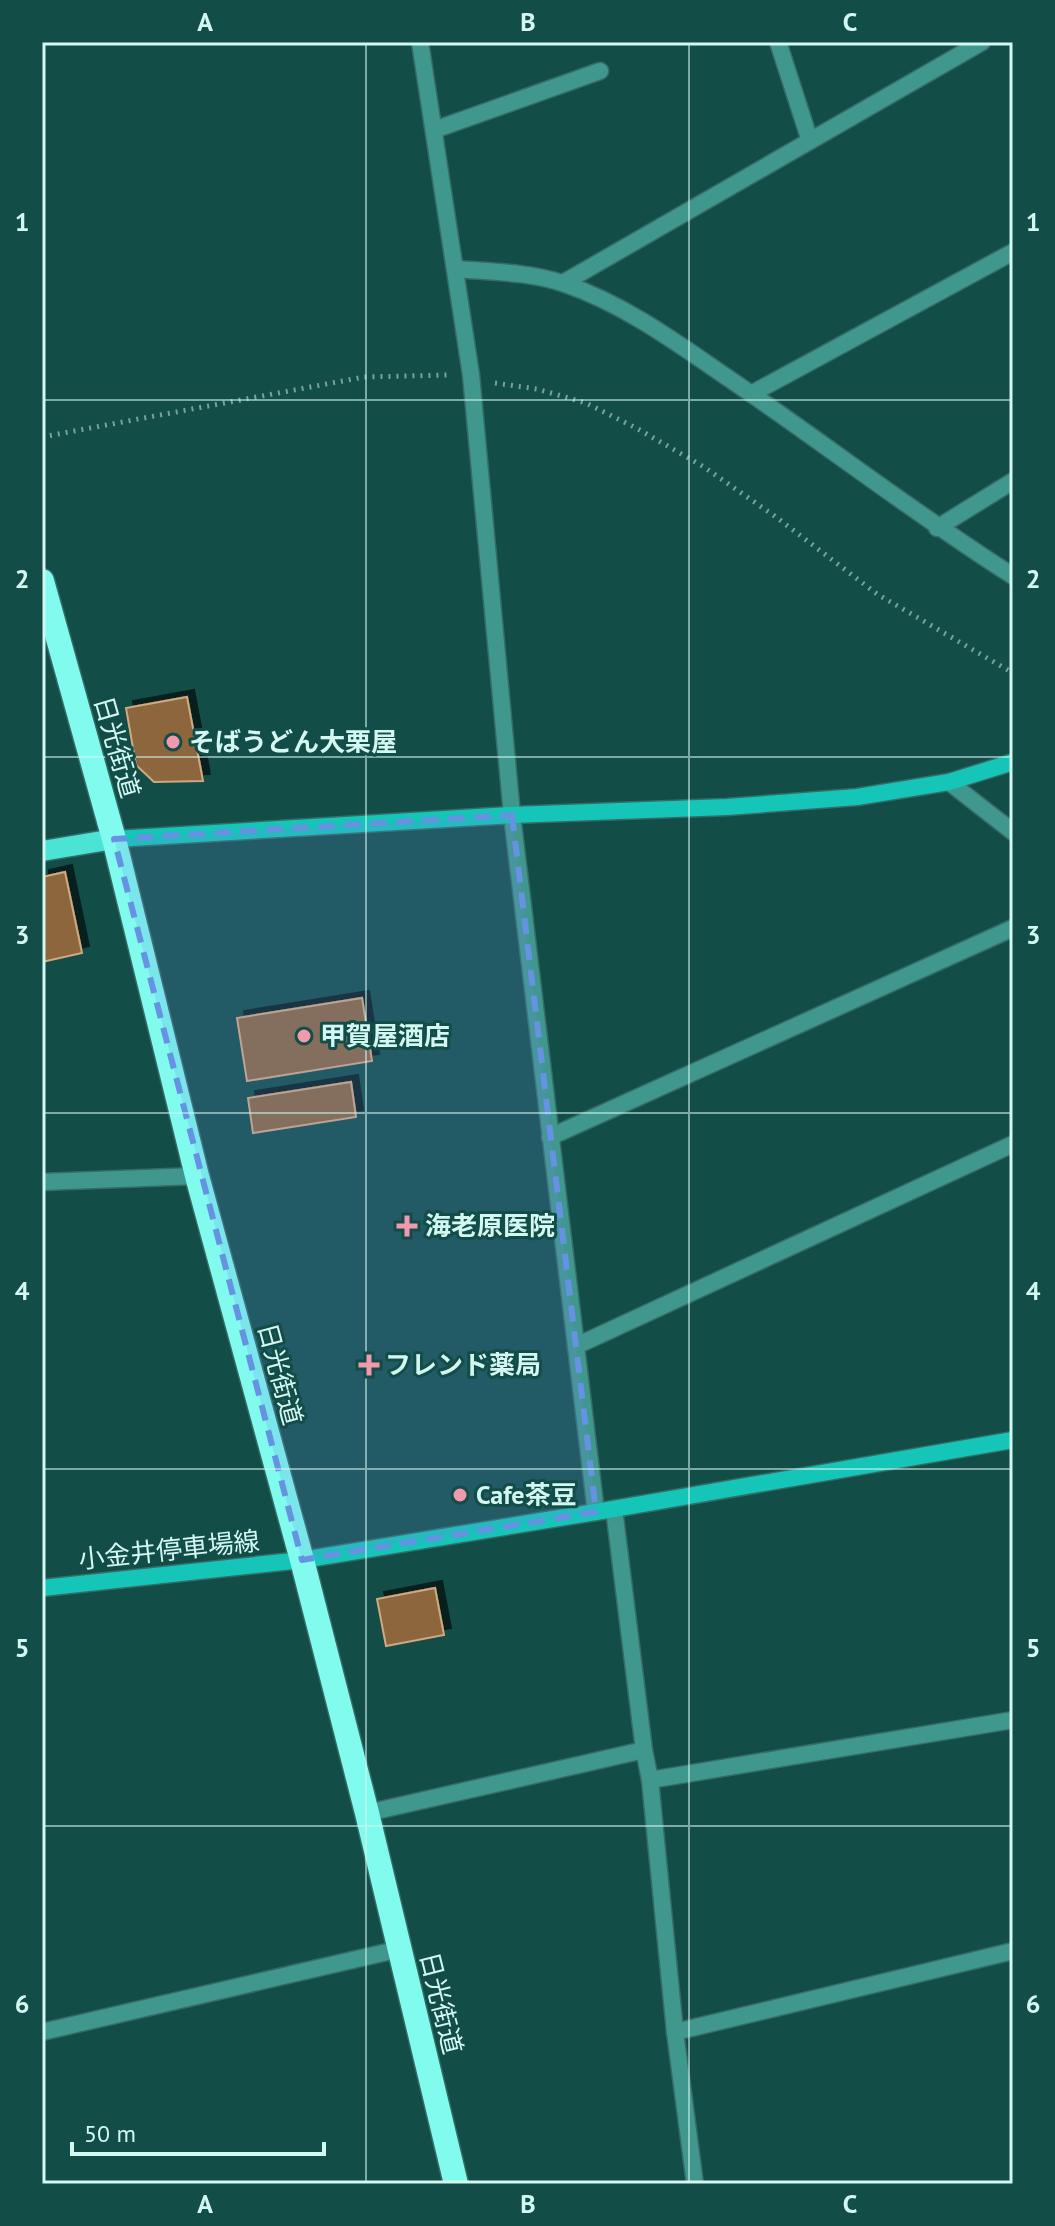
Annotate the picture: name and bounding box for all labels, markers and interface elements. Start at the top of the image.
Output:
text: A [197,5,213,38]
text: B [520,5,536,38]
text: C [843,5,857,38]
text: 1 [15,205,29,238]
text: 1 [1026,205,1040,238]
text: 2 [15,562,29,595]
text: 2 [1026,562,1040,595]
street label: 日光街道 [87,692,148,801]
place label: そばうどん大栗屋 [189,725,397,758]
marker: そばうどん大栗屋 [164,733,182,751]
text: 3 [15,918,29,951]
text: 3 [1026,918,1040,951]
place label: 甲賀屋酒店 [320,1019,450,1052]
marker: 甲賀屋酒店 [295,1027,313,1045]
place label: 海老原医院 [425,1209,555,1242]
marker: 海老原医院 [396,1215,418,1237]
text: 4 [15,1274,30,1307]
text: 4 [1026,1274,1041,1307]
street label: 日光街道 [251,1319,310,1428]
place label: フレンド薬局 [385,1348,541,1381]
marker: フレンド薬局 [360,1356,378,1374]
place label: Cafe茶豆 [476,1478,577,1511]
marker: Cafe茶豆 [451,1486,469,1504]
street label: 小金井停車場線 [77,1524,261,1575]
text: 5 [15,1631,29,1664]
text: 5 [1026,1631,1040,1664]
street label: 日光街道 [413,1948,470,2057]
text: 6 [15,1987,29,2020]
text: 6 [1026,1987,1040,2020]
scale bar [72,2106,324,2156]
text: 50 m [84,2118,136,2149]
text: A [197,2187,213,2220]
text: B [520,2187,536,2220]
text: C [843,2187,857,2220]

